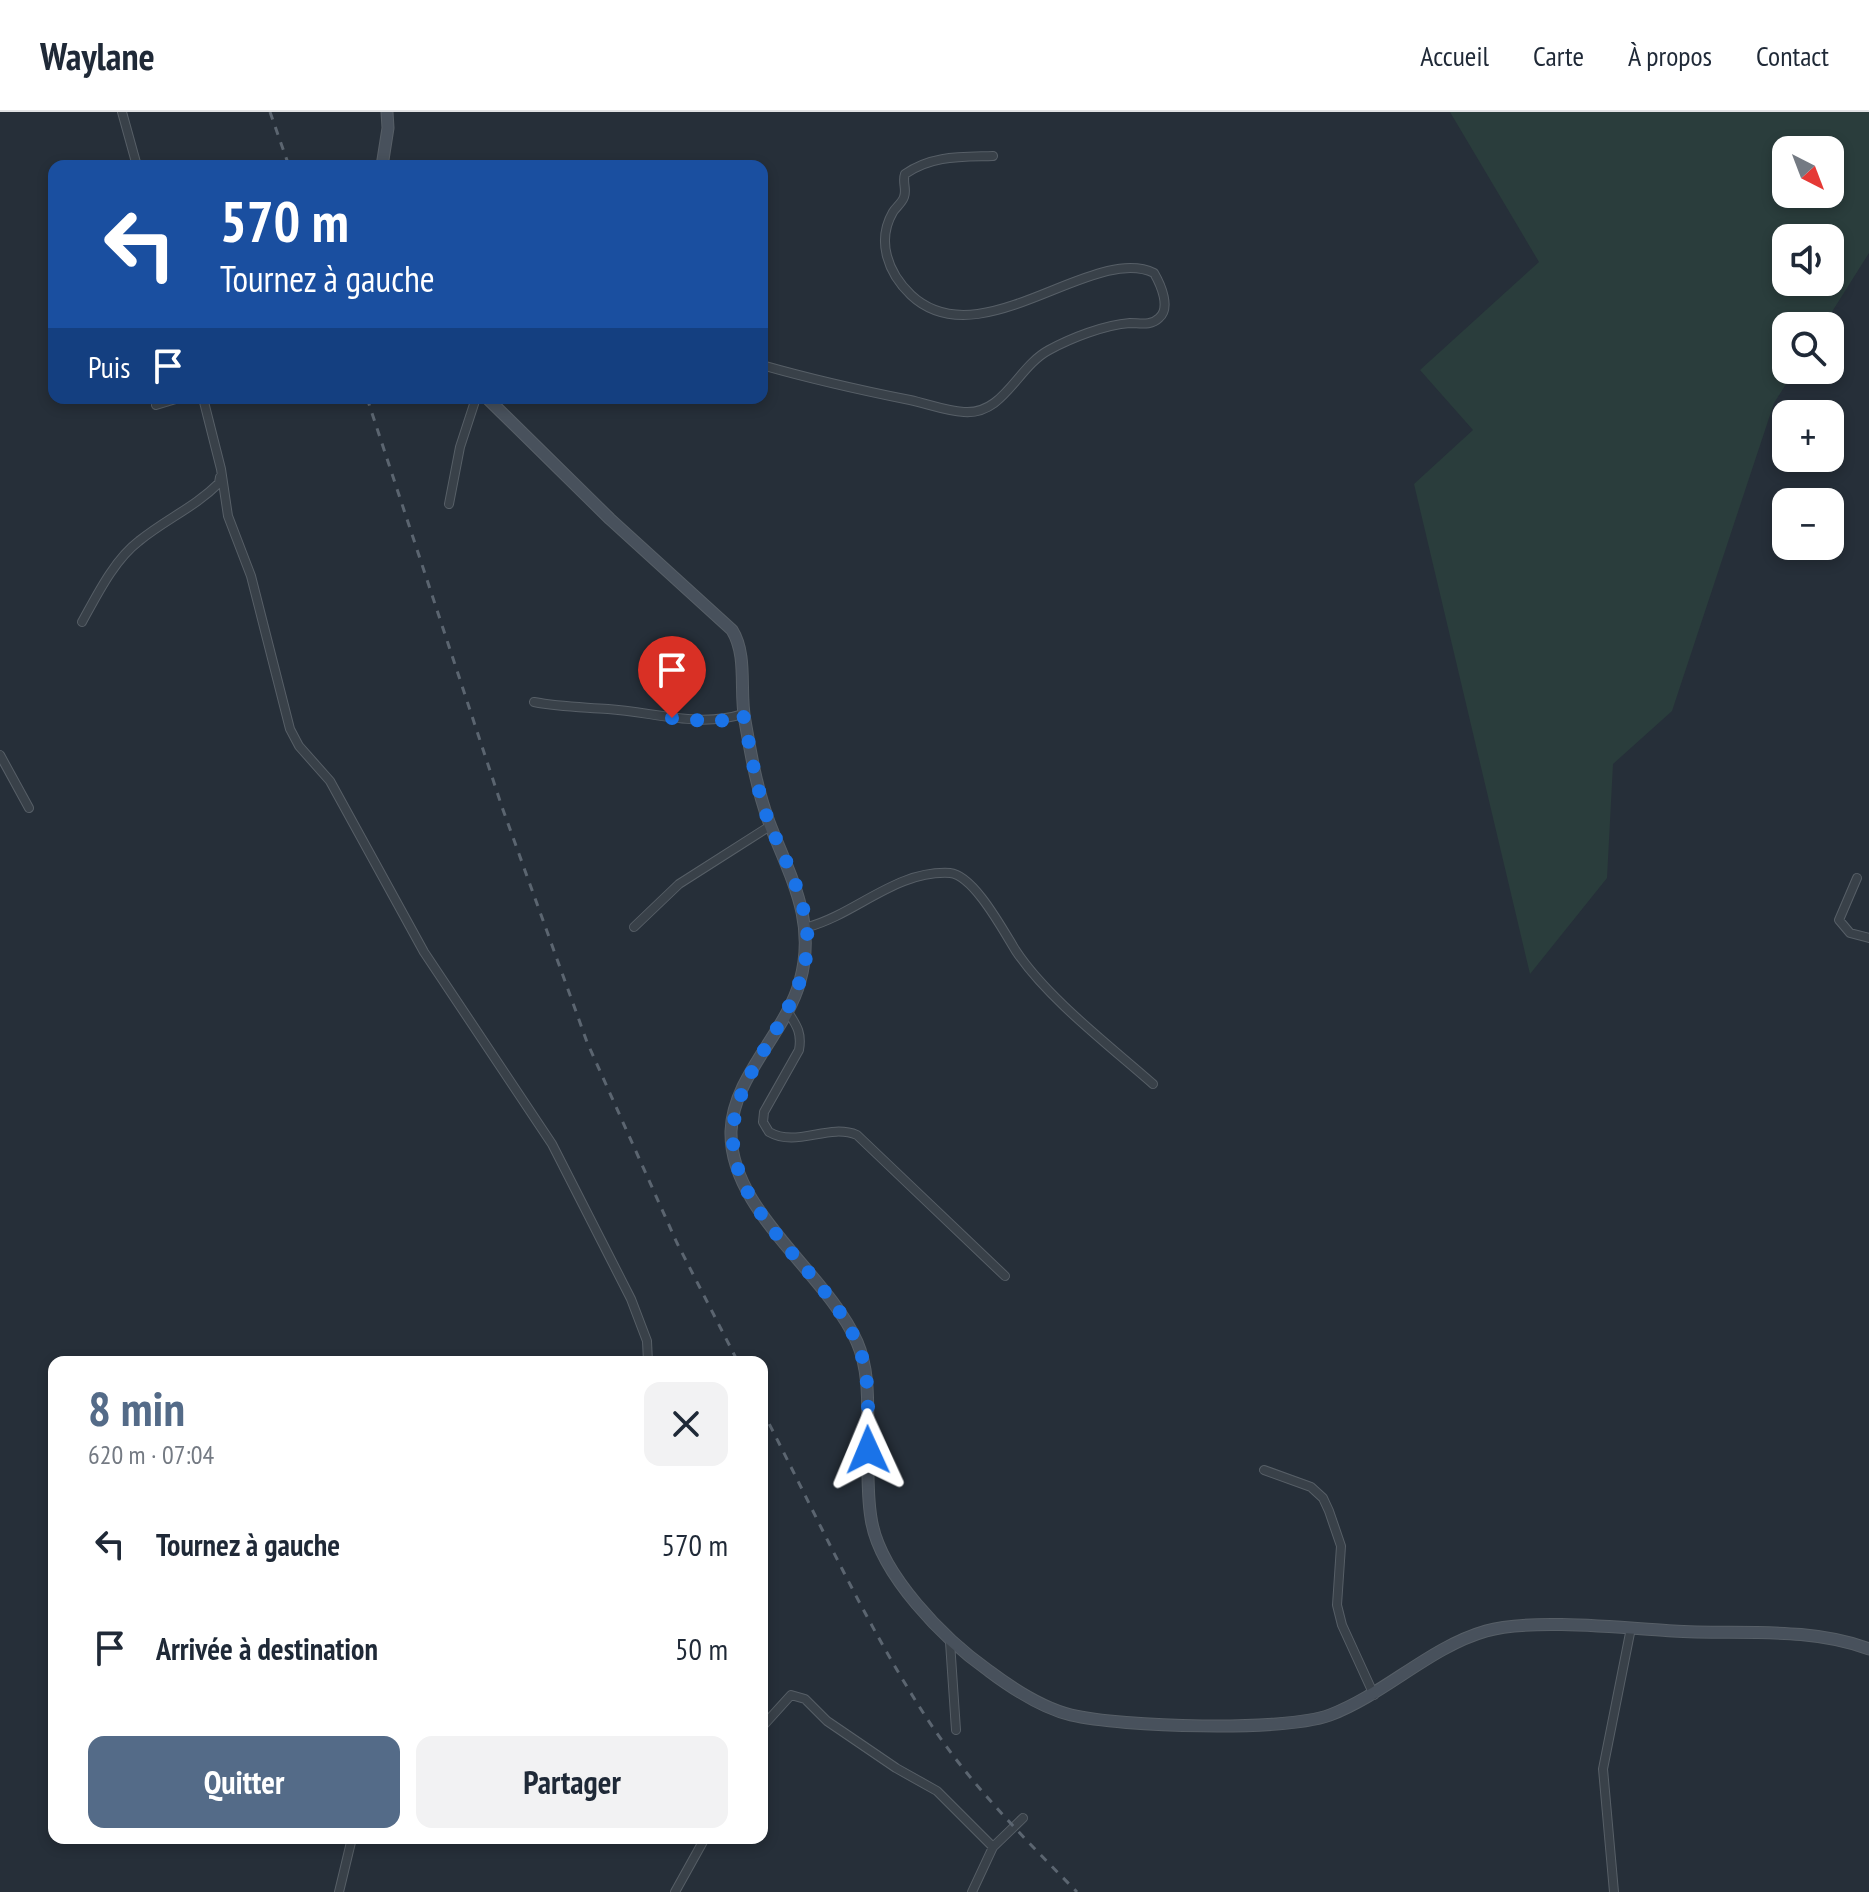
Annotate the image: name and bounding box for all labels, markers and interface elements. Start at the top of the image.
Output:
text: Waylane [40,31,155,80]
text: Accueil [1420,37,1489,74]
text: Carte [1533,37,1584,74]
text: À propos [1628,37,1712,74]
text: Contact [1756,37,1829,74]
north arrow [1772,136,1844,208]
map controls [1772,136,1844,560]
text: 570 m [220,185,349,257]
icon: left [88,192,192,296]
button: sound [1772,224,1844,296]
text: Tournez à gauche [220,255,435,302]
button: search [1772,312,1844,384]
icon: arrive [146,344,190,388]
text: Puis [88,347,130,386]
button: + [1772,400,1844,472]
button: − [1772,488,1844,560]
pin [638,636,706,718]
icon: arrive [650,648,694,692]
text: 8 min [88,1377,185,1439]
button: close [644,1382,728,1466]
position arrow [826,1408,910,1492]
text: 620 m · 07:04 [88,1438,214,1471]
icon: left [88,1522,132,1566]
text: Tournez à gauche [156,1525,340,1564]
text: 570 m [662,1525,728,1564]
icon: arrive [88,1626,132,1670]
text: Arrivée à destination [156,1629,378,1668]
text: 50 m [675,1629,728,1668]
button: Quitter [88,1736,400,1828]
button: Partager [416,1736,728,1828]

